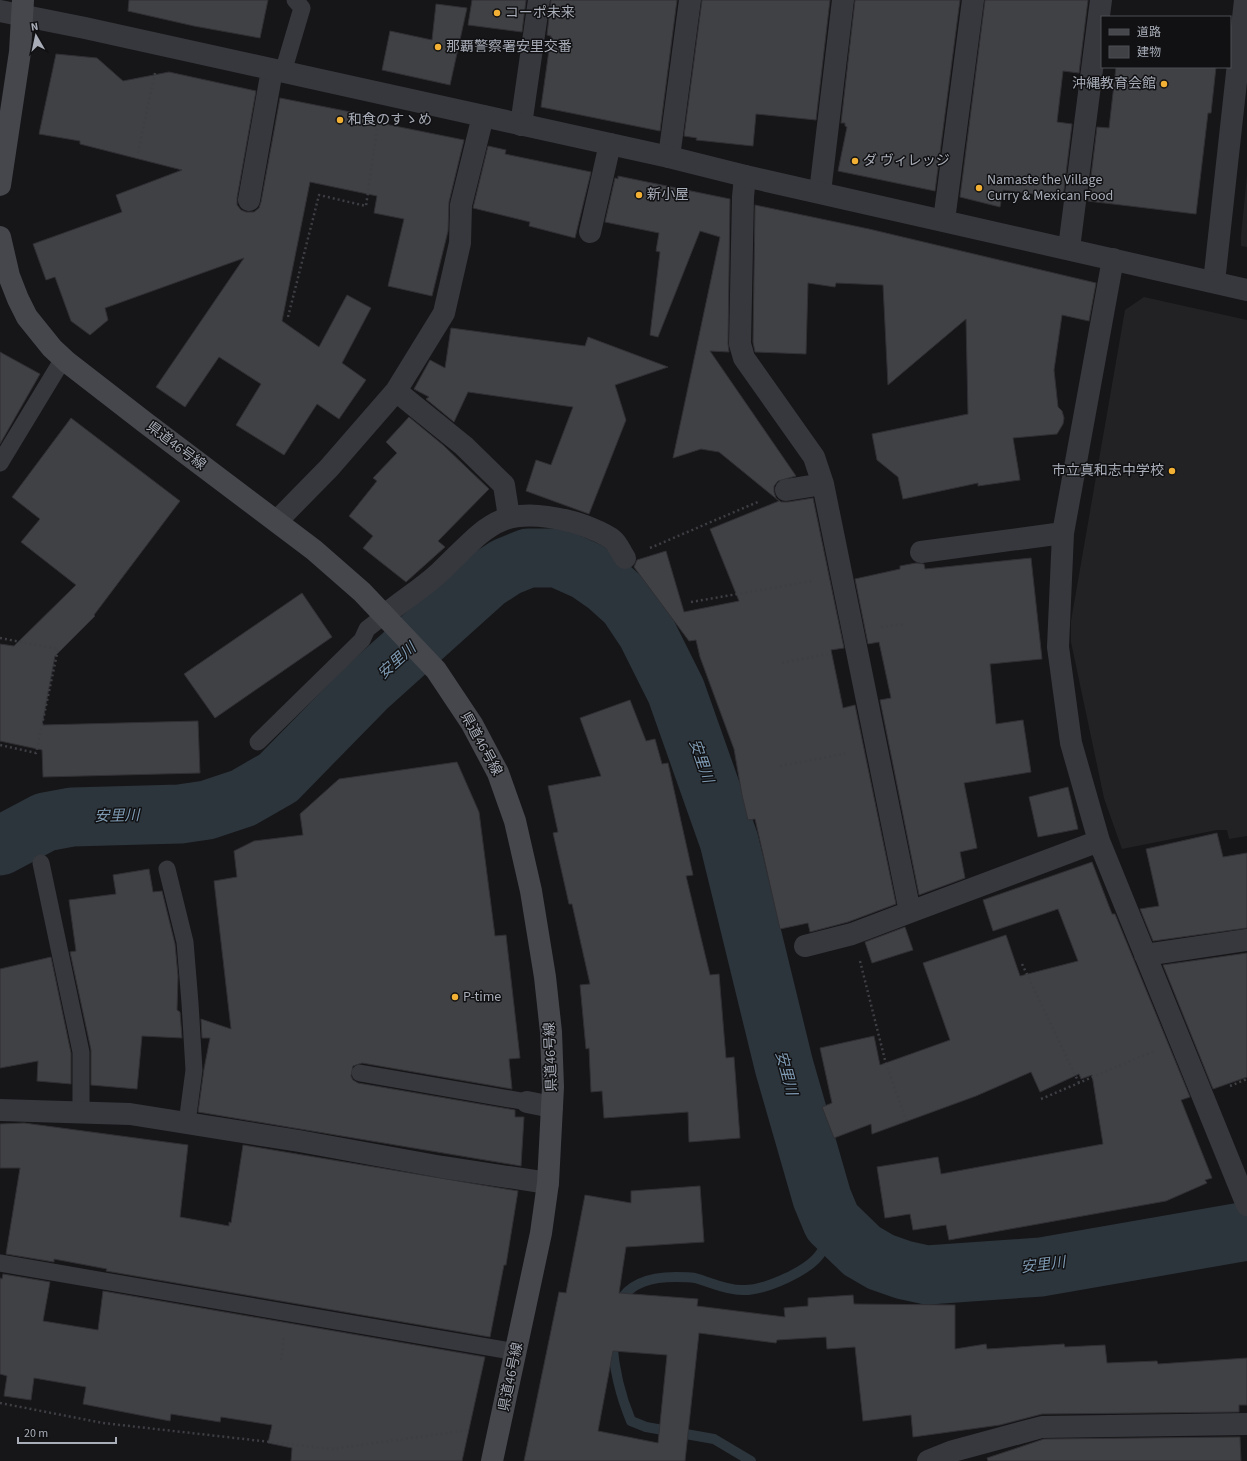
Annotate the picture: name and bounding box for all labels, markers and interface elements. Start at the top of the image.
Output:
place label: コーポ未来 [505,3,575,23]
marker: コーポ未来 [492,8,502,18]
north arrow [16,16,56,56]
legend [1101,16,1231,68]
text: N [30,19,39,35]
text: 道路 [1137,24,1161,41]
place label: 那覇警察署安里交番 [446,37,572,57]
marker: 那覇警察署安里交番 [433,42,443,52]
text: 建物 [1137,44,1161,61]
place label: 沖縄教育会館 [1072,74,1156,94]
marker: 沖縄教育会館 [1159,79,1169,89]
place label: 和食のすゝめ [348,110,432,130]
marker: 和食のすゝめ [335,115,345,125]
place label: ダ ヴィレッジ [863,151,950,171]
marker: ダ ヴィレッジ [850,156,860,166]
place label: Namaste the Village Curry & Mexican Food [987,170,1113,206]
marker: Namaste the Village Curry & Mexican Food [974,183,984,193]
place label: 新小屋 [647,185,689,205]
marker: 新小屋 [634,190,644,200]
street label: 県道46号線 [142,417,210,475]
place label: 市立真和志中学校 [1052,461,1164,481]
marker: 市立真和志中学校 [1167,466,1177,476]
water label: 安里川 [373,637,422,684]
street label: 県道46号線 [455,709,507,779]
water label: 安里川 [684,736,719,788]
water label: 安里川 [94,805,142,827]
place label: P-time [463,987,501,1007]
marker: P-time [450,992,460,1002]
street label: 県道46号線 [540,1022,562,1092]
water label: 安里川 [770,1049,802,1099]
water label: 安里川 [1019,1252,1069,1278]
street label: 県道46号線 [494,1341,528,1413]
scale bar [18,1419,116,1445]
text: 20 m [24,1425,48,1442]

